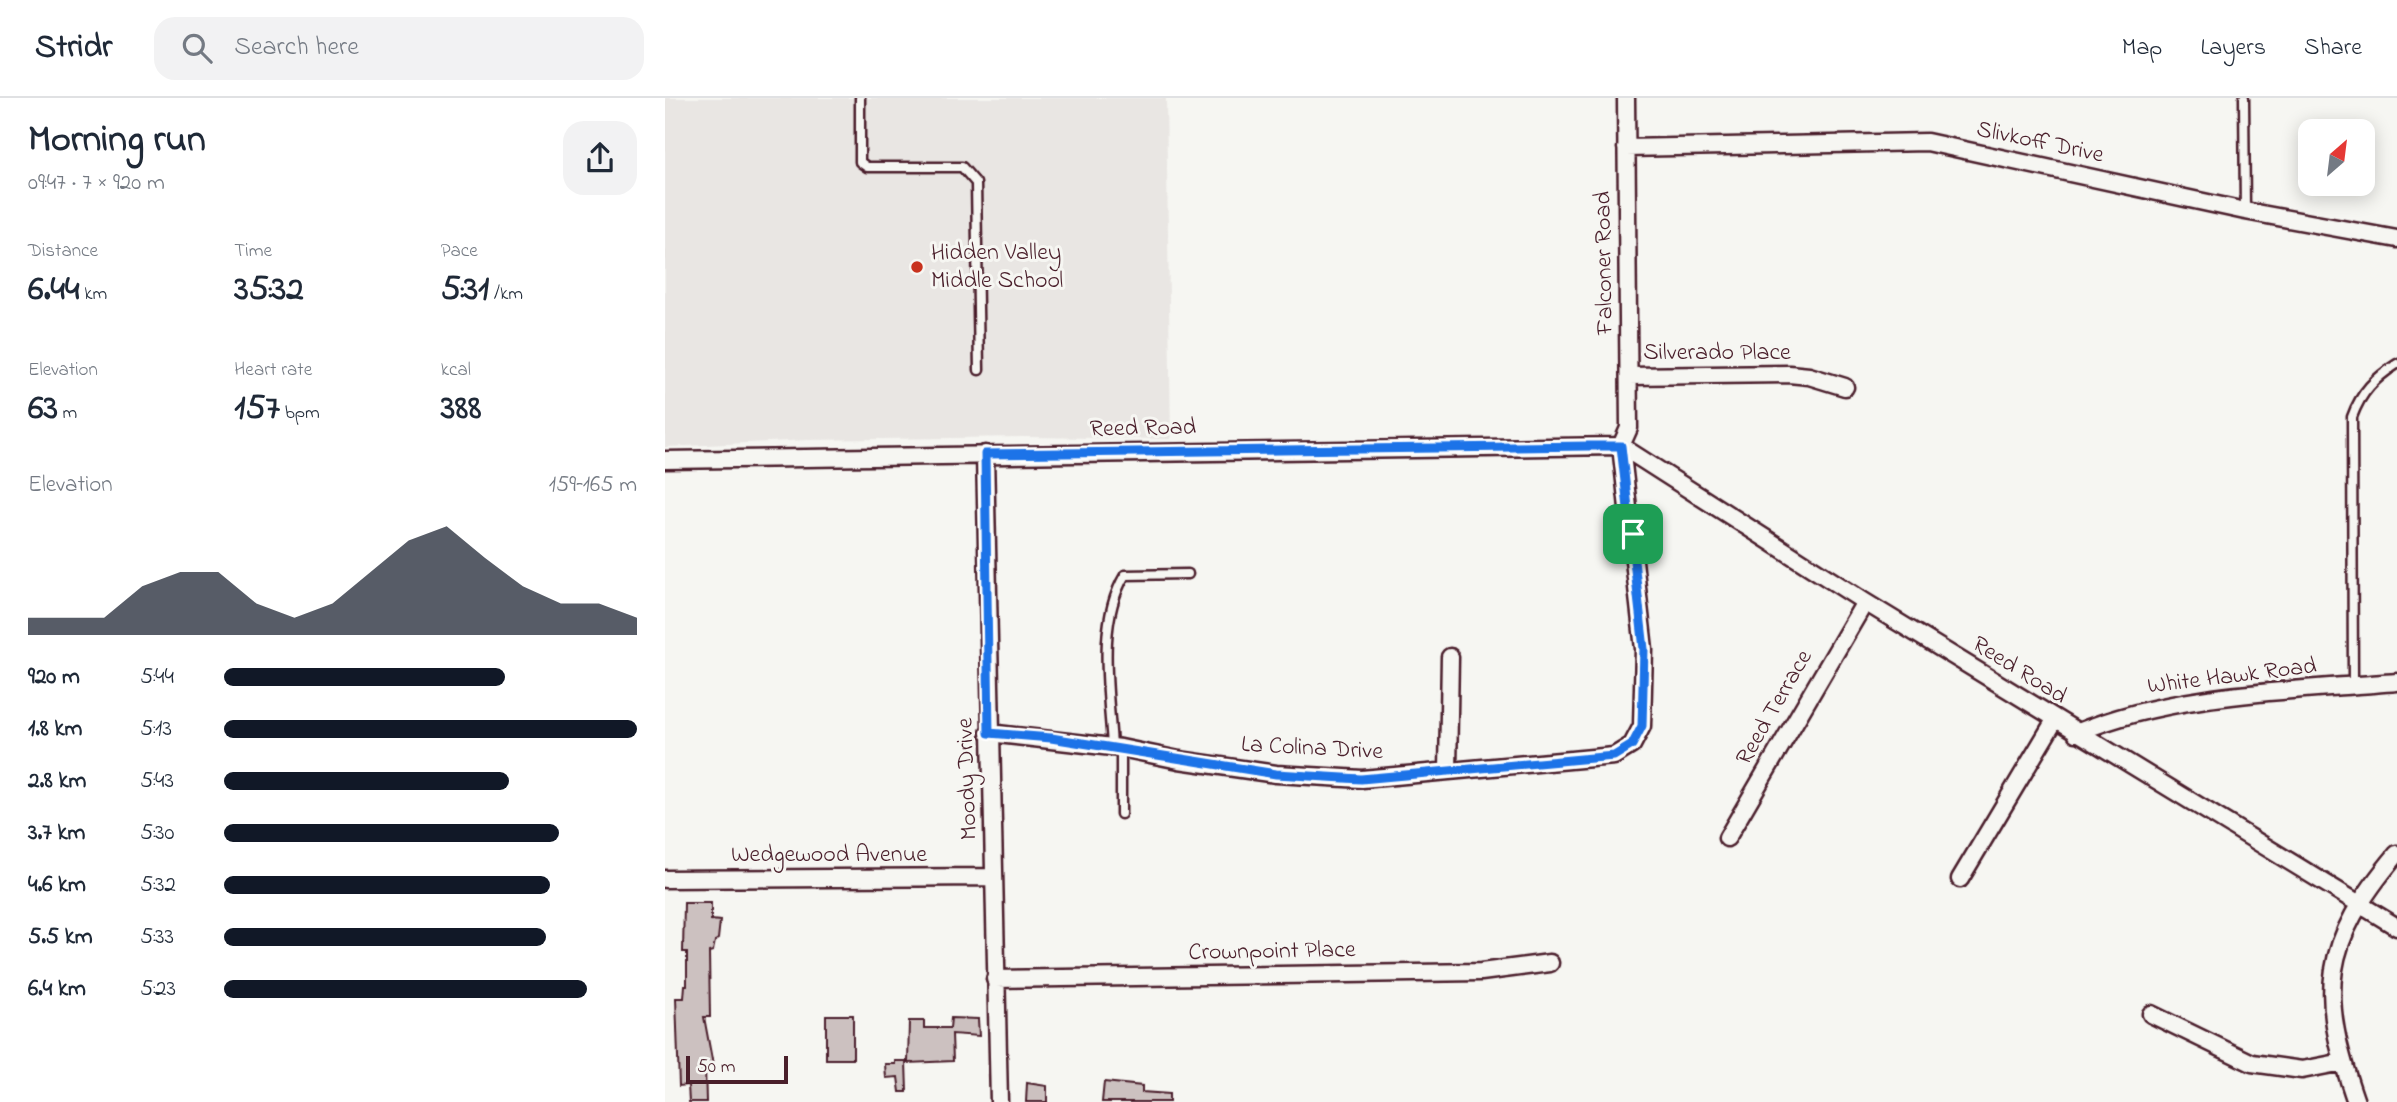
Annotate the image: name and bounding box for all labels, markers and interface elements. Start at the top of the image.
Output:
search box [154,17,644,80]
text: Stridr [35,24,112,72]
icon: search [178,29,216,67]
text: Search here [234,29,359,67]
text: Map [2122,31,2162,66]
text: Layers [2200,31,2266,66]
text: Share [2304,31,2362,66]
street label: Slivkoff Drive [1973,112,2107,174]
text: Morning run [28,113,206,169]
north arrow [2298,119,2375,196]
map controls [2298,119,2375,196]
button: share [563,121,637,195]
text: 09:47 · 7 × 920 m [28,167,165,200]
street label: Falconer Road [1586,190,1624,336]
place label: Hidden Valley Middle School [931,236,1063,299]
text: Distance [28,238,98,265]
text: Time [234,238,272,265]
text: Pace [441,238,478,265]
marker: Hidden Valley Middle School [909,259,925,275]
text: 6.44 [28,265,79,316]
text: 35:32 [234,265,304,316]
text: 5:31 [441,265,489,316]
text: km [79,281,107,308]
text: /km [489,281,523,308]
street label: Silverado Place [1643,336,1791,371]
text: Elevation [28,357,98,384]
text: Heart rate [234,357,312,384]
text: kcal [441,357,471,384]
text: 63 [28,384,58,435]
text: 157 [234,384,280,435]
text: 388 [441,384,481,435]
text: m [58,400,77,427]
text: bpm [280,400,320,427]
street label: Reed Road [1089,411,1197,447]
text: Elevation [28,469,113,502]
text: 159–165 m [549,469,637,502]
pin [1603,504,1663,564]
icon: arrive [1614,515,1652,553]
street label: Reed Road [1965,628,2074,714]
street label: Reed Terrace [1728,644,1822,772]
street label: White Hawk Road [2145,649,2319,705]
text: 920 m [28,661,80,694]
text: 5:44 [140,661,174,694]
text: 1.8 km [28,713,82,746]
text: 5:13 [140,713,172,746]
street label: Moody Drive [948,717,989,841]
street label: La Colina Drive [1240,728,1384,770]
text: 2.8 km [28,765,86,798]
text: 5:43 [140,765,174,798]
text: 3.7 km [28,817,85,850]
text: 5:30 [140,817,175,850]
street label: Wedgewood Avenue [731,838,927,873]
text: 4.6 km [28,869,86,902]
text: 5:32 [140,869,176,902]
text: 5.5 km [28,921,93,954]
text: 5:33 [140,921,174,954]
street label: Crownpoint Place [1188,933,1356,971]
text: 6.4 km [28,973,86,1006]
text: 5:23 [140,973,176,1006]
scale bar [686,1053,787,1085]
text: 50 m [697,1054,736,1081]

